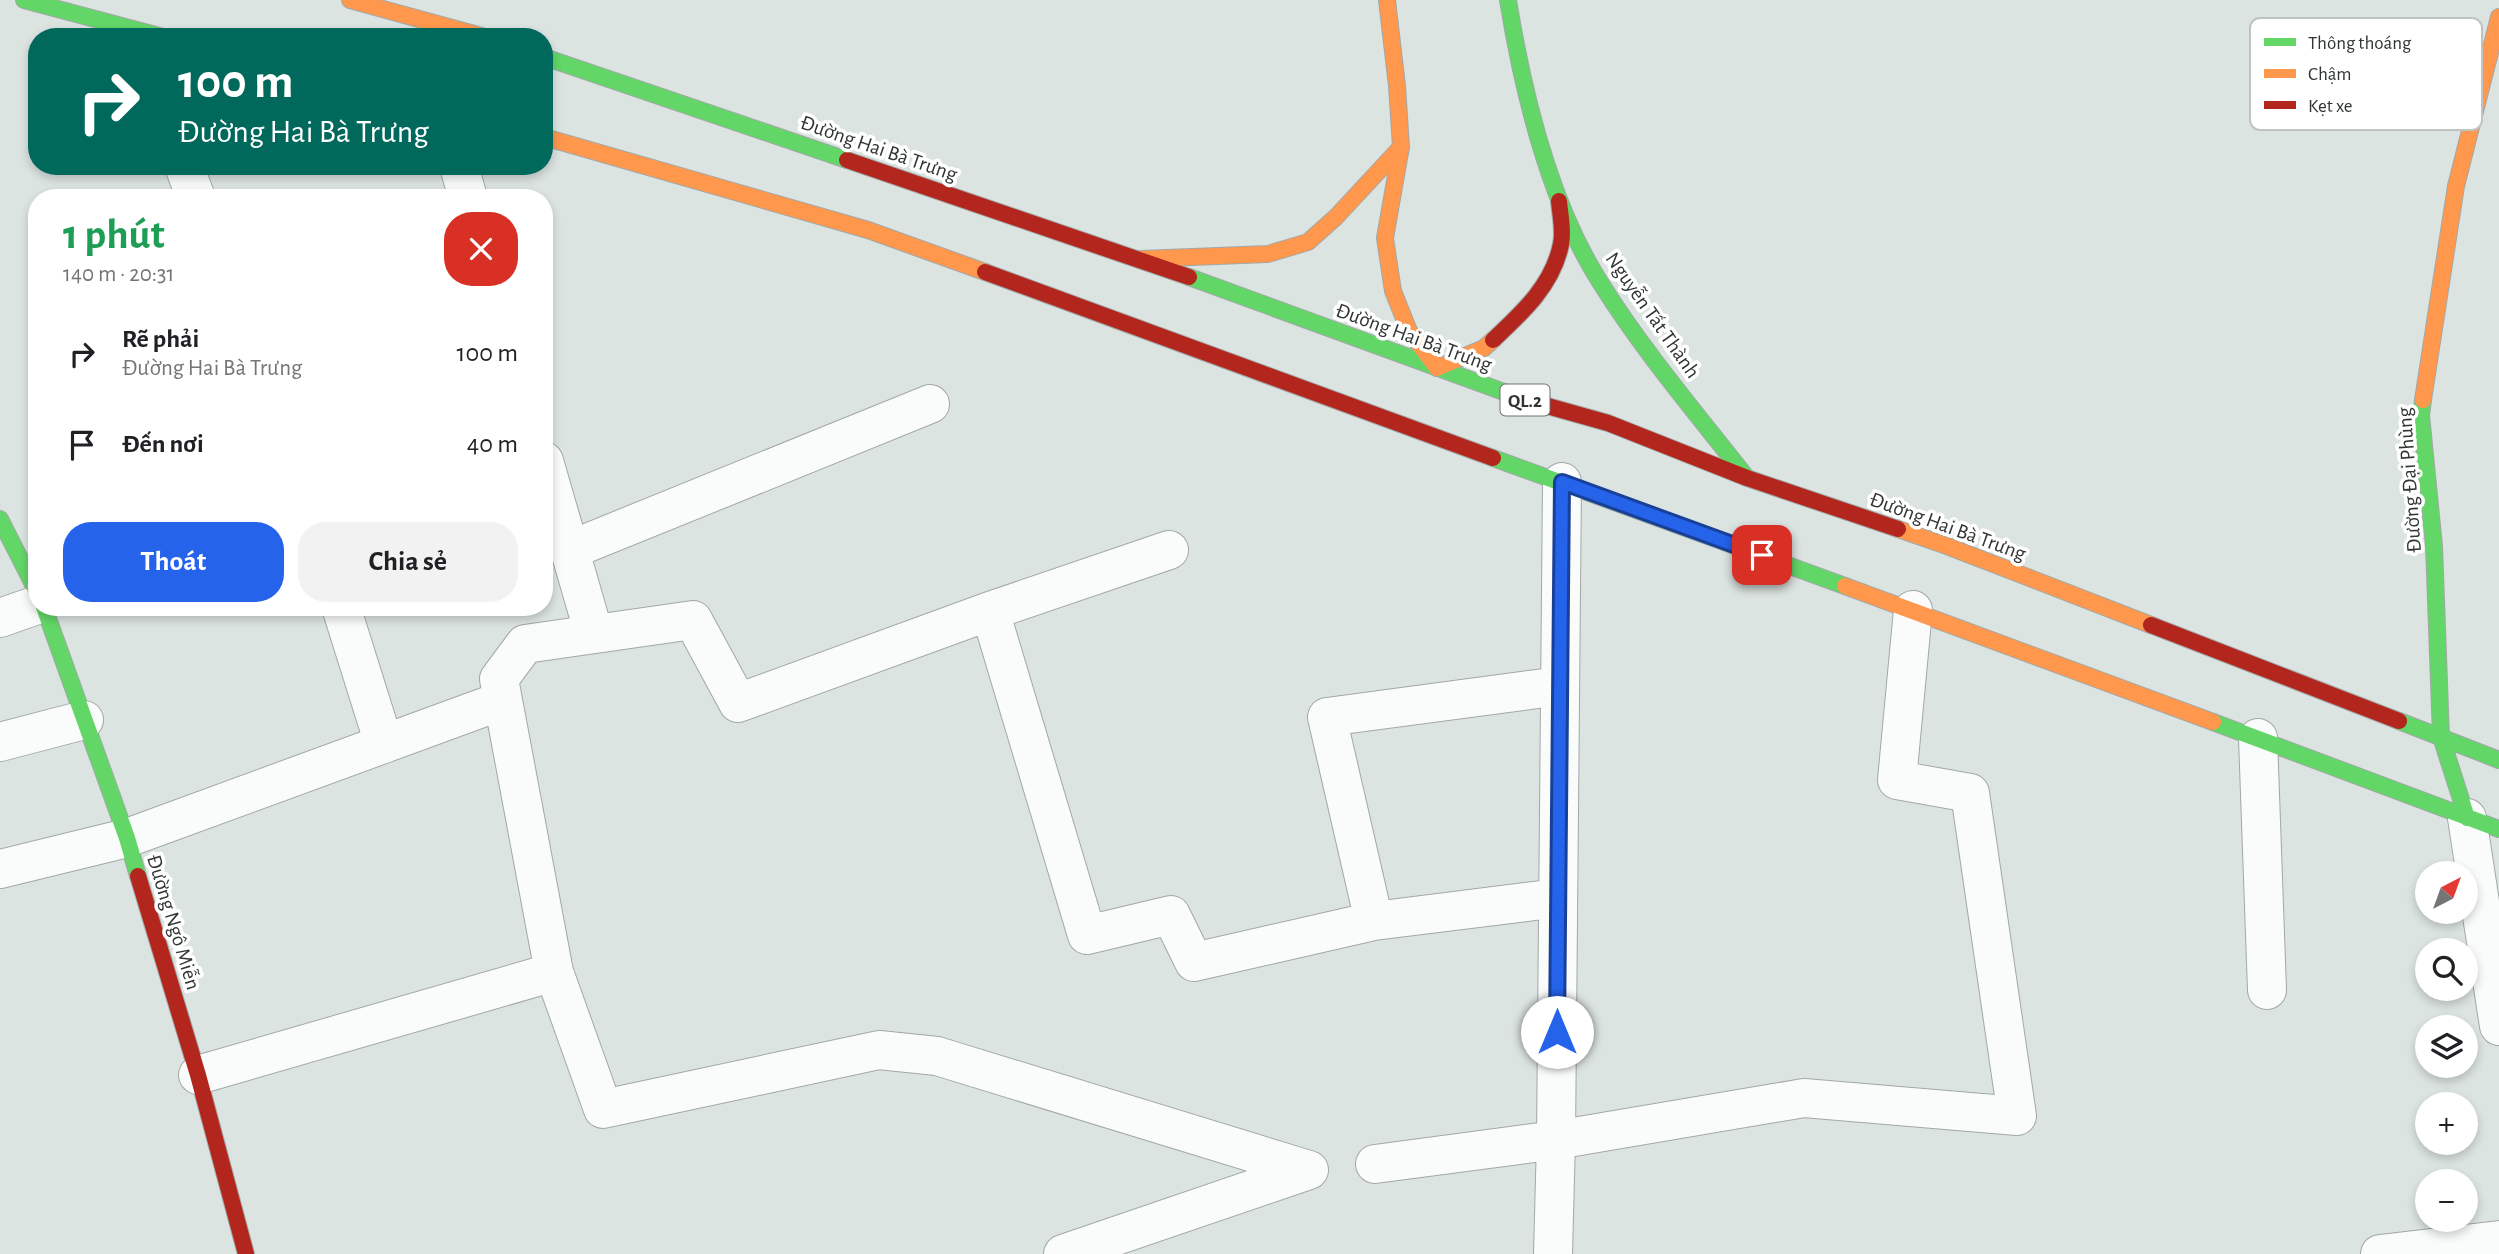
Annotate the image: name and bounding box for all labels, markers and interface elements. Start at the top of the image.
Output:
legend [2250,18,2482,130]
text: Thông thoáng [2308,34,2412,53]
icon: right [63,56,154,147]
text: 100 m [178,58,294,107]
text: Chậm [2308,65,2352,84]
text: Kẹt xe [2308,97,2353,116]
street label: Đường Hai Bà Trưng [798,112,961,185]
text: Đường Hai Bà Trưng [178,116,429,148]
button: close [444,212,518,286]
text: 1 phút [63,214,165,256]
street label: Nguyễn Tất Thành [1601,248,1705,382]
text: 140 m · 20:31 [63,263,174,286]
street label: Đường Hai Bà Trưng [1333,299,1495,376]
text: Rẽ phải [122,326,199,352]
icon: right [63,335,101,373]
text: 100 m [457,340,518,366]
text: Đường Hai Bà Trưng [122,357,302,380]
road number: QL.2 [1500,384,1550,416]
street label: Đường Đại Phùng [2394,406,2425,553]
icon: arrive [63,426,101,464]
text: Đến nơi [122,431,204,457]
text: 40 m [467,431,518,457]
street label: Đường Hai Bà Trưng [1867,488,2029,565]
button: Thoát [63,522,284,602]
button: Chia sẻ [298,522,518,602]
pin [1732,525,1792,585]
icon: arrive [1743,536,1781,574]
street label: Đường Ngô Miễn [143,852,205,992]
north arrow [2415,861,2478,924]
map controls [2415,861,2478,1232]
button: search [2415,938,2478,1001]
position arrow [1520,995,1594,1069]
button: layers [2415,1015,2478,1078]
button: + [2415,1092,2478,1155]
button: − [2415,1169,2478,1232]

